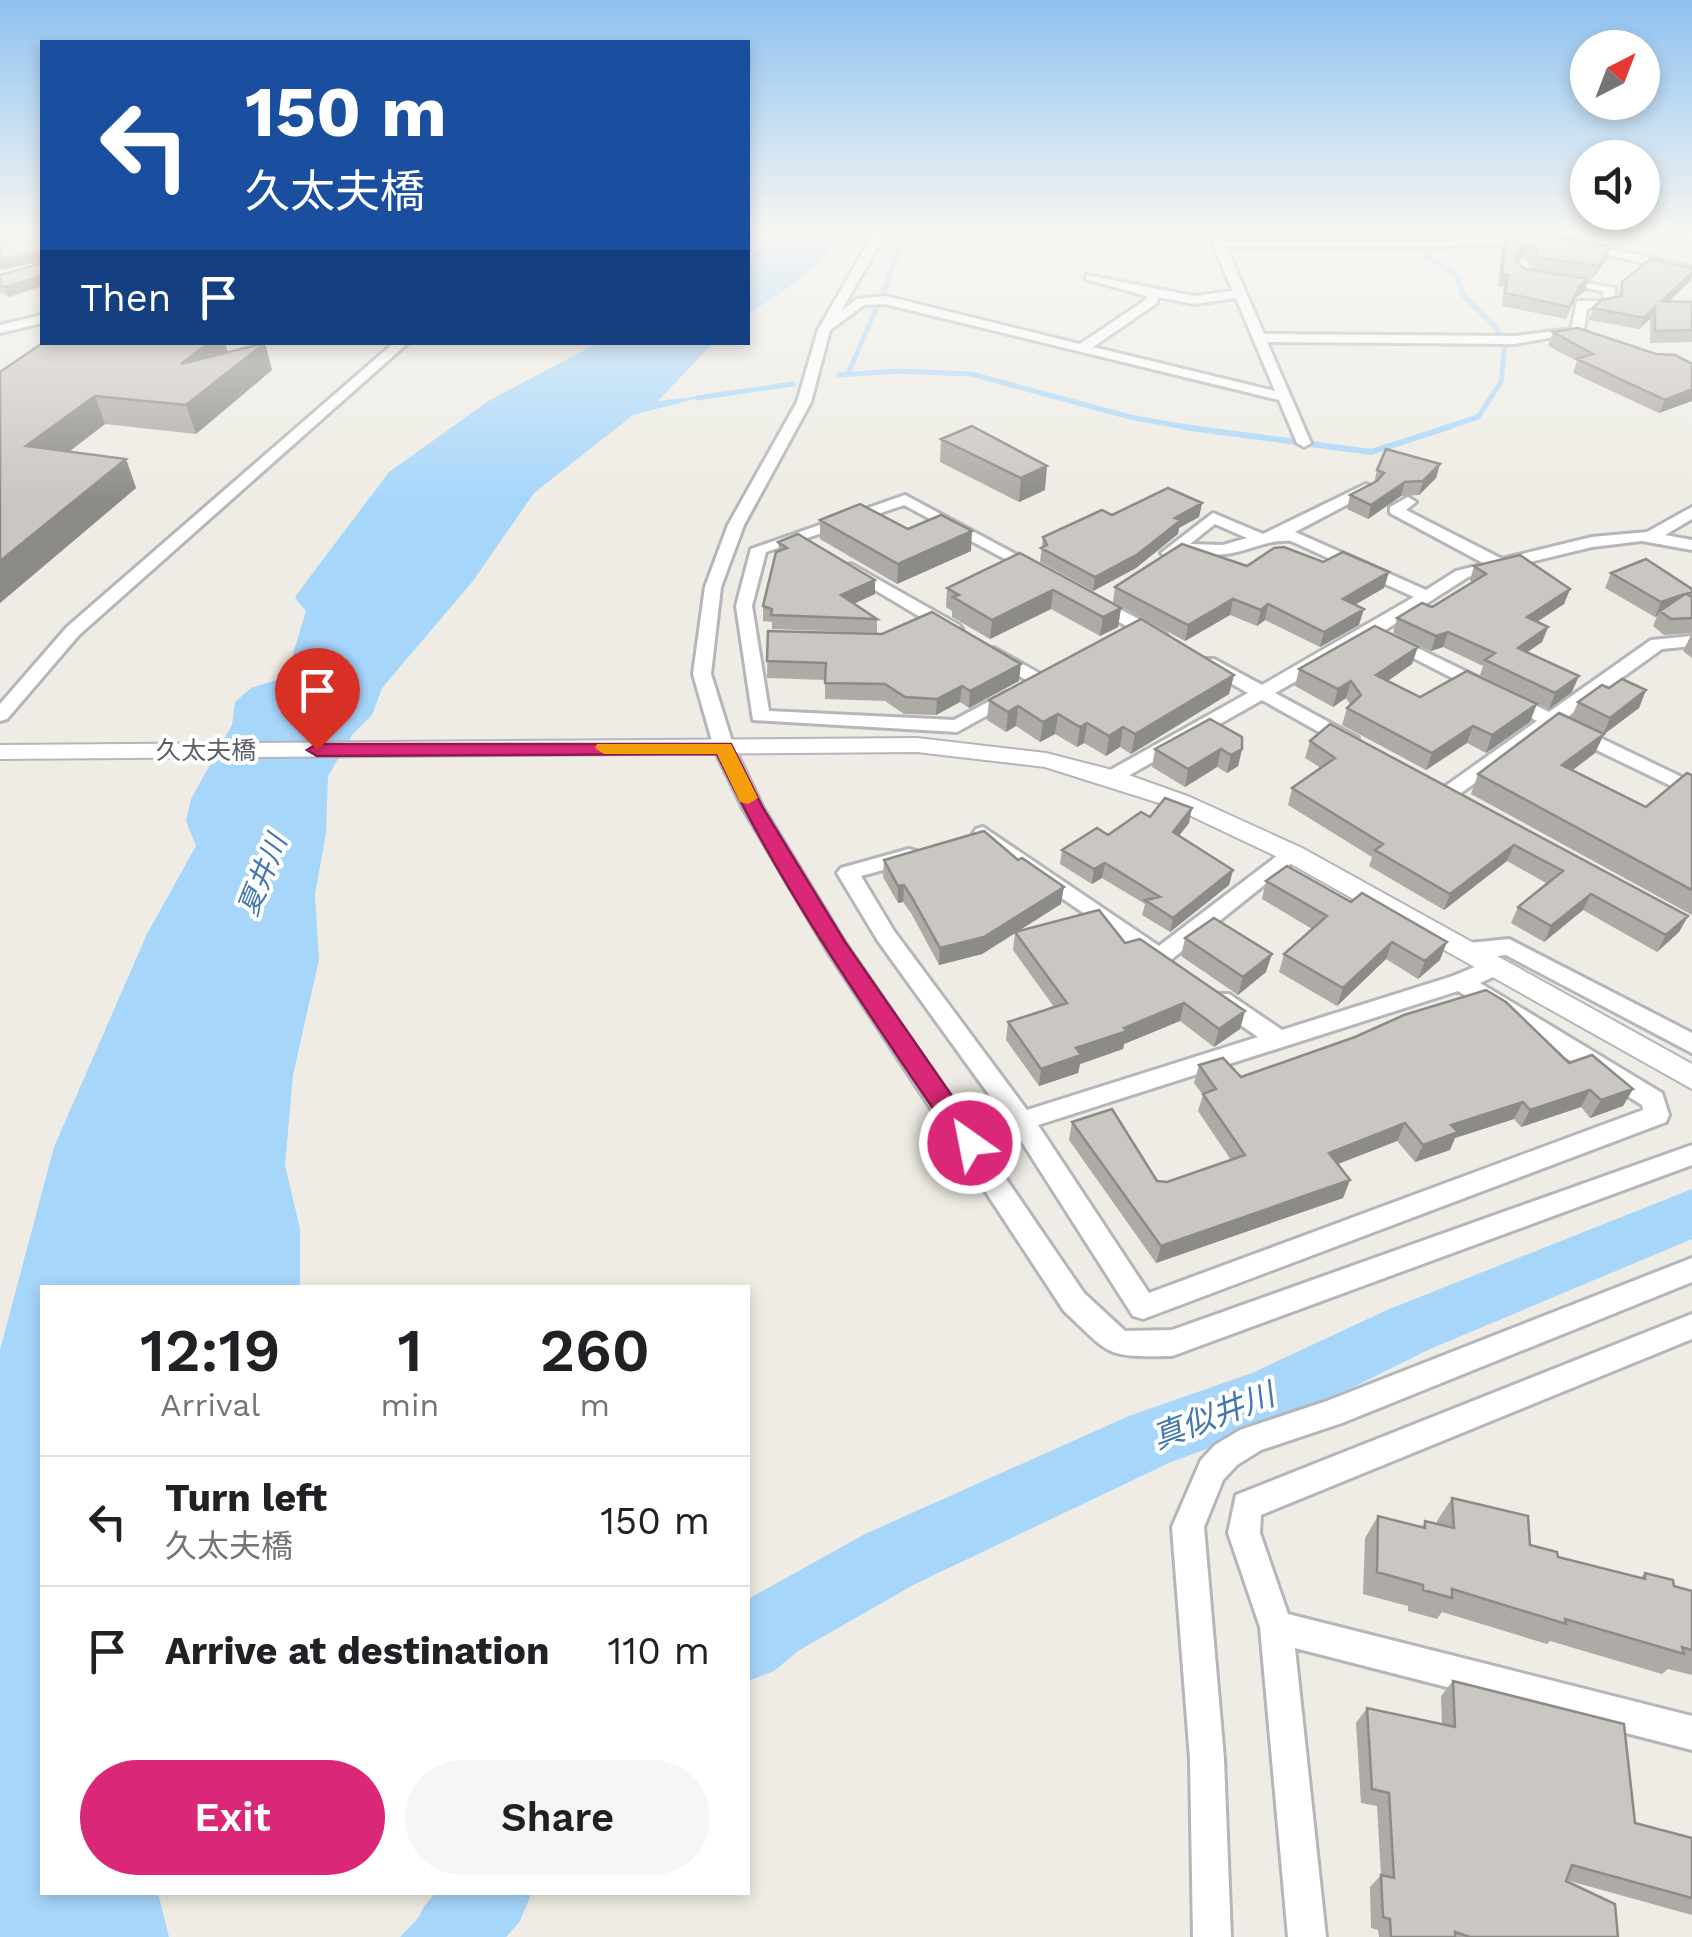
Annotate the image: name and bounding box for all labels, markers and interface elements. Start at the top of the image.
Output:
north arrow [1570,30,1660,120]
map controls [1570,30,1660,230]
text: 150 m [245,71,447,153]
icon: left [80,80,210,210]
button: sound [1570,140,1660,230]
text: 久太夫橋 [245,165,425,218]
icon: arrive [191,270,246,325]
text: Then [80,276,171,320]
pin [275,648,360,751]
icon: arrive [290,663,345,718]
street label: 久太夫橋 [156,736,256,765]
water label: 夏井川 [231,827,295,920]
position arrow [918,1091,1022,1195]
text: 12:19 [140,1315,280,1386]
text: 1 [397,1315,422,1386]
text: 260 [539,1315,650,1386]
water label: 真似井川 [1146,1374,1282,1457]
text: Arrival [160,1386,260,1424]
text: min [381,1386,439,1424]
text: m [579,1386,610,1424]
text: Turn left [165,1476,327,1520]
icon: left [80,1494,135,1549]
text: 150 m [600,1499,710,1543]
text: 久太夫橋 [165,1527,293,1565]
icon: arrive [80,1624,135,1679]
text: Arrive at destination [165,1629,550,1673]
text: 110 m [608,1629,710,1673]
button: Exit [80,1760,385,1875]
button: Share [405,1760,710,1875]

